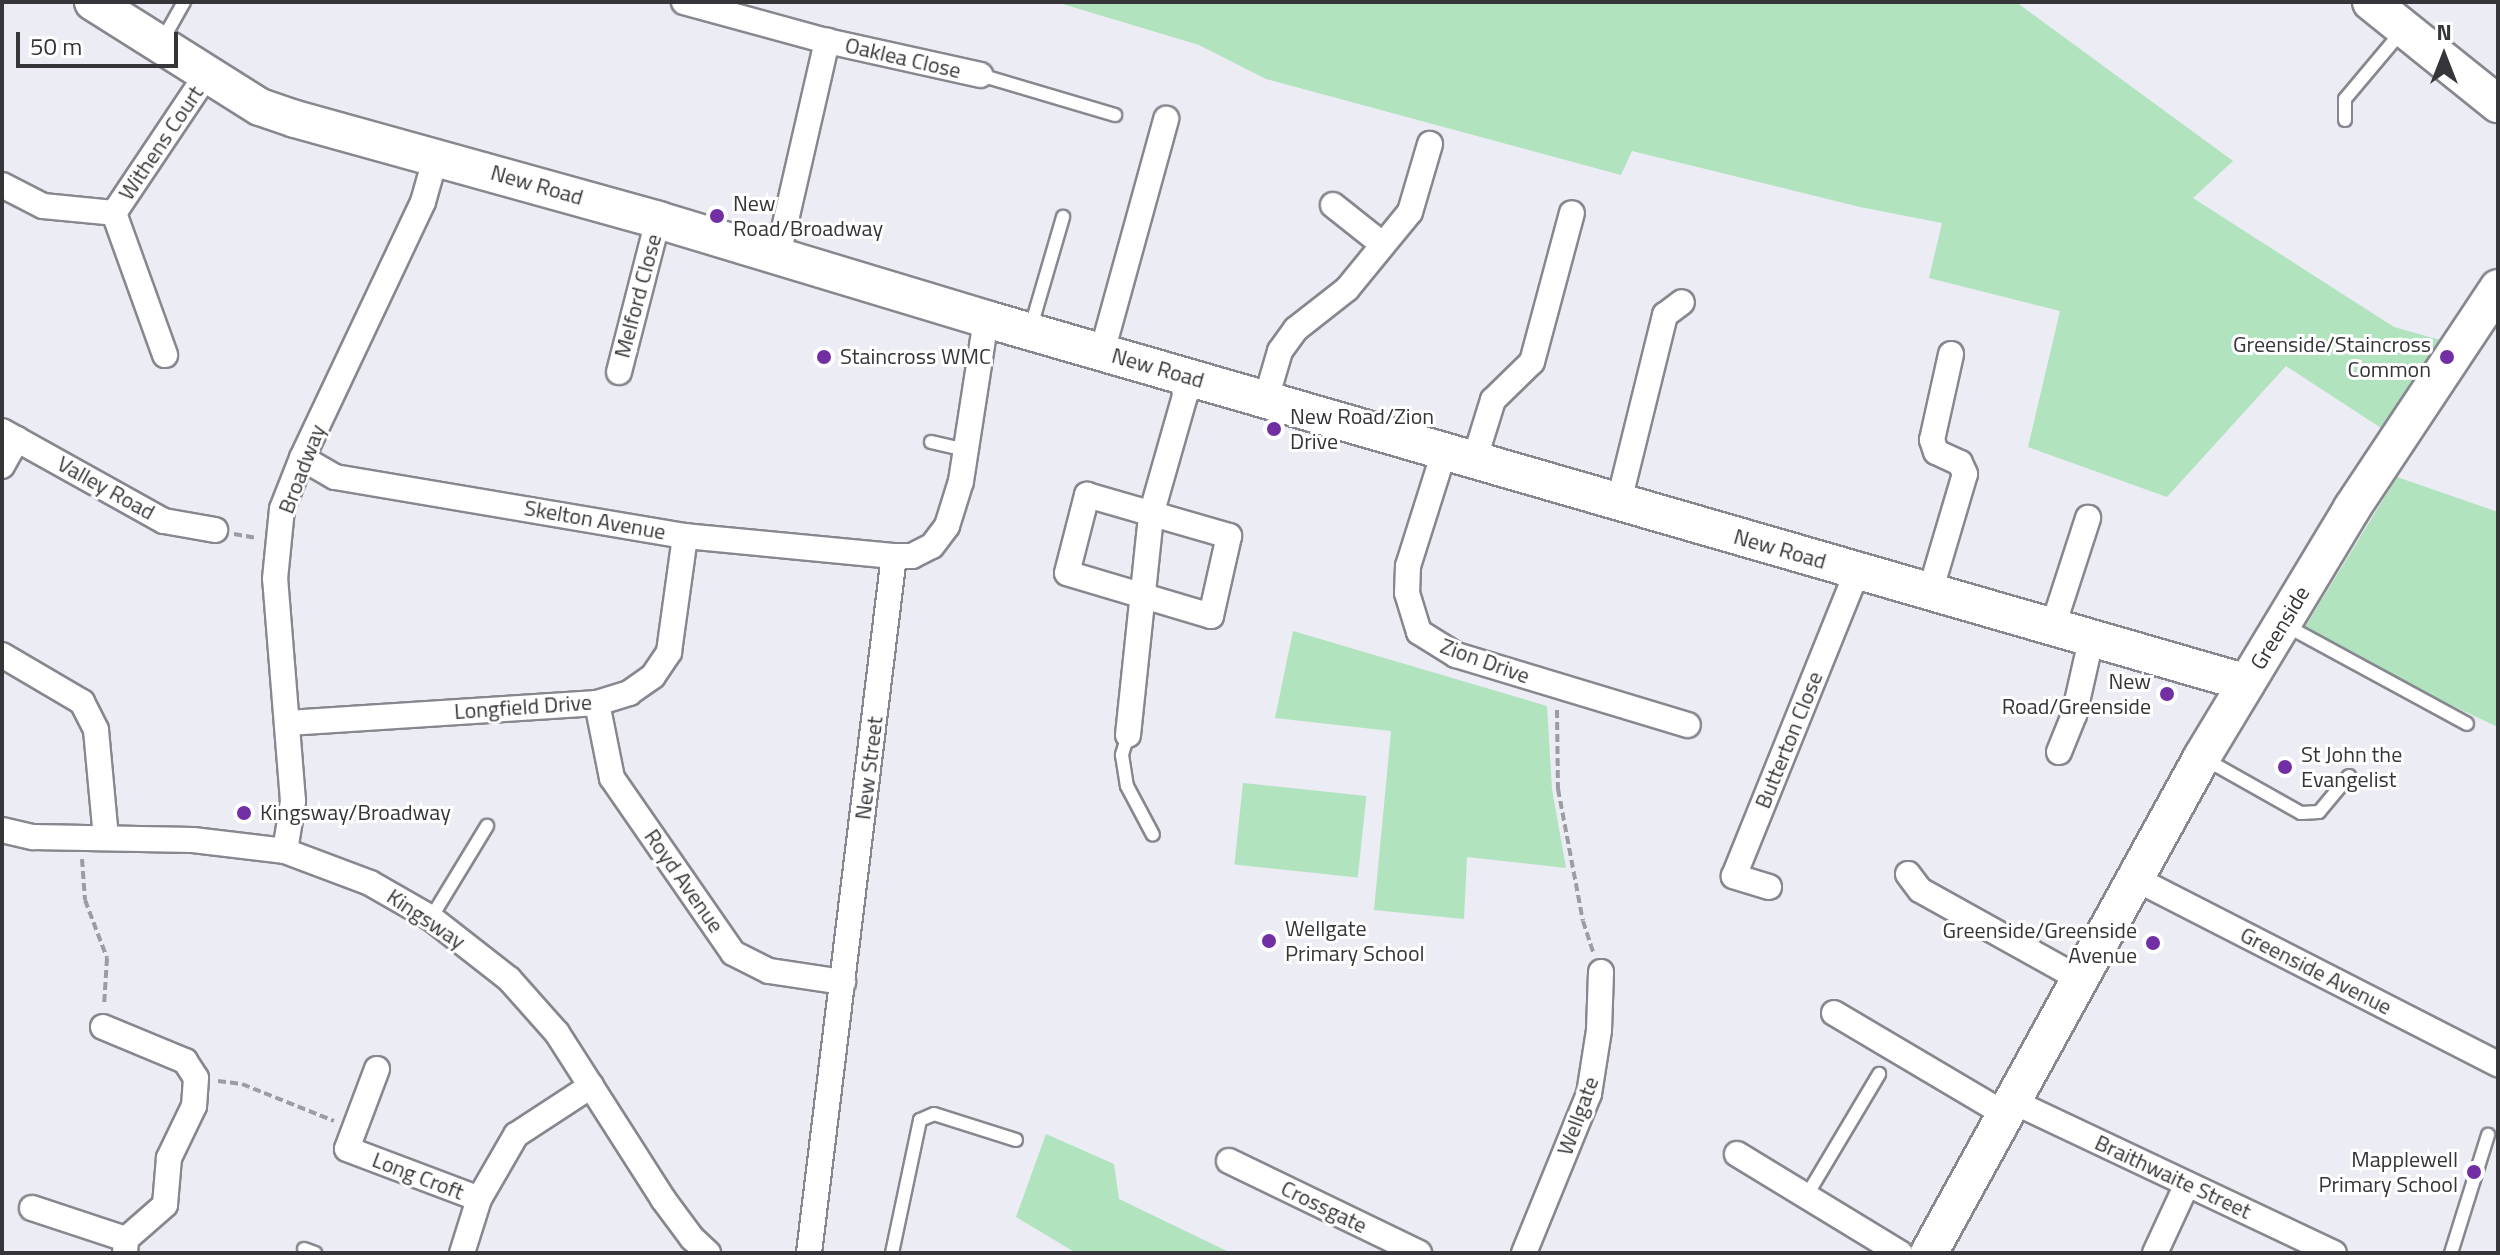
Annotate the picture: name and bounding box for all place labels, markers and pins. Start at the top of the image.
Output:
place label: New Road/Broadway [733,190,883,242]
marker: New Road/Broadway [708,207,726,225]
place label: Greenside/Staincross Common [2233,331,2431,382]
place label: Staincross WMC [840,344,991,370]
marker: Staincross WMC [815,348,833,366]
marker: Greenside/Staincross Common [2438,348,2456,366]
place label: New Road/Zion Drive [1290,403,1434,454]
marker: New Road/Zion Drive [1265,420,1283,438]
place label: New Road/Greenside [2002,668,2151,720]
marker: New Road/Greenside [2158,685,2176,703]
place label: St John the Evangelist [2301,741,2402,792]
marker: St John the Evangelist [2276,758,2294,776]
place label: Kingsway/Broadway [260,800,451,826]
marker: Kingsway/Broadway [235,804,253,822]
place label: Wellgate Primary School [1285,915,1425,966]
place label: Greenside/Greenside Avenue [1943,917,2137,968]
marker: Wellgate Primary School [1260,932,1278,950]
marker: Greenside/Greenside Avenue [2144,934,2162,952]
place label: Mapplewell Primary School [2318,1146,2458,1198]
marker: Mapplewell Primary School [2465,1163,2483,1181]

